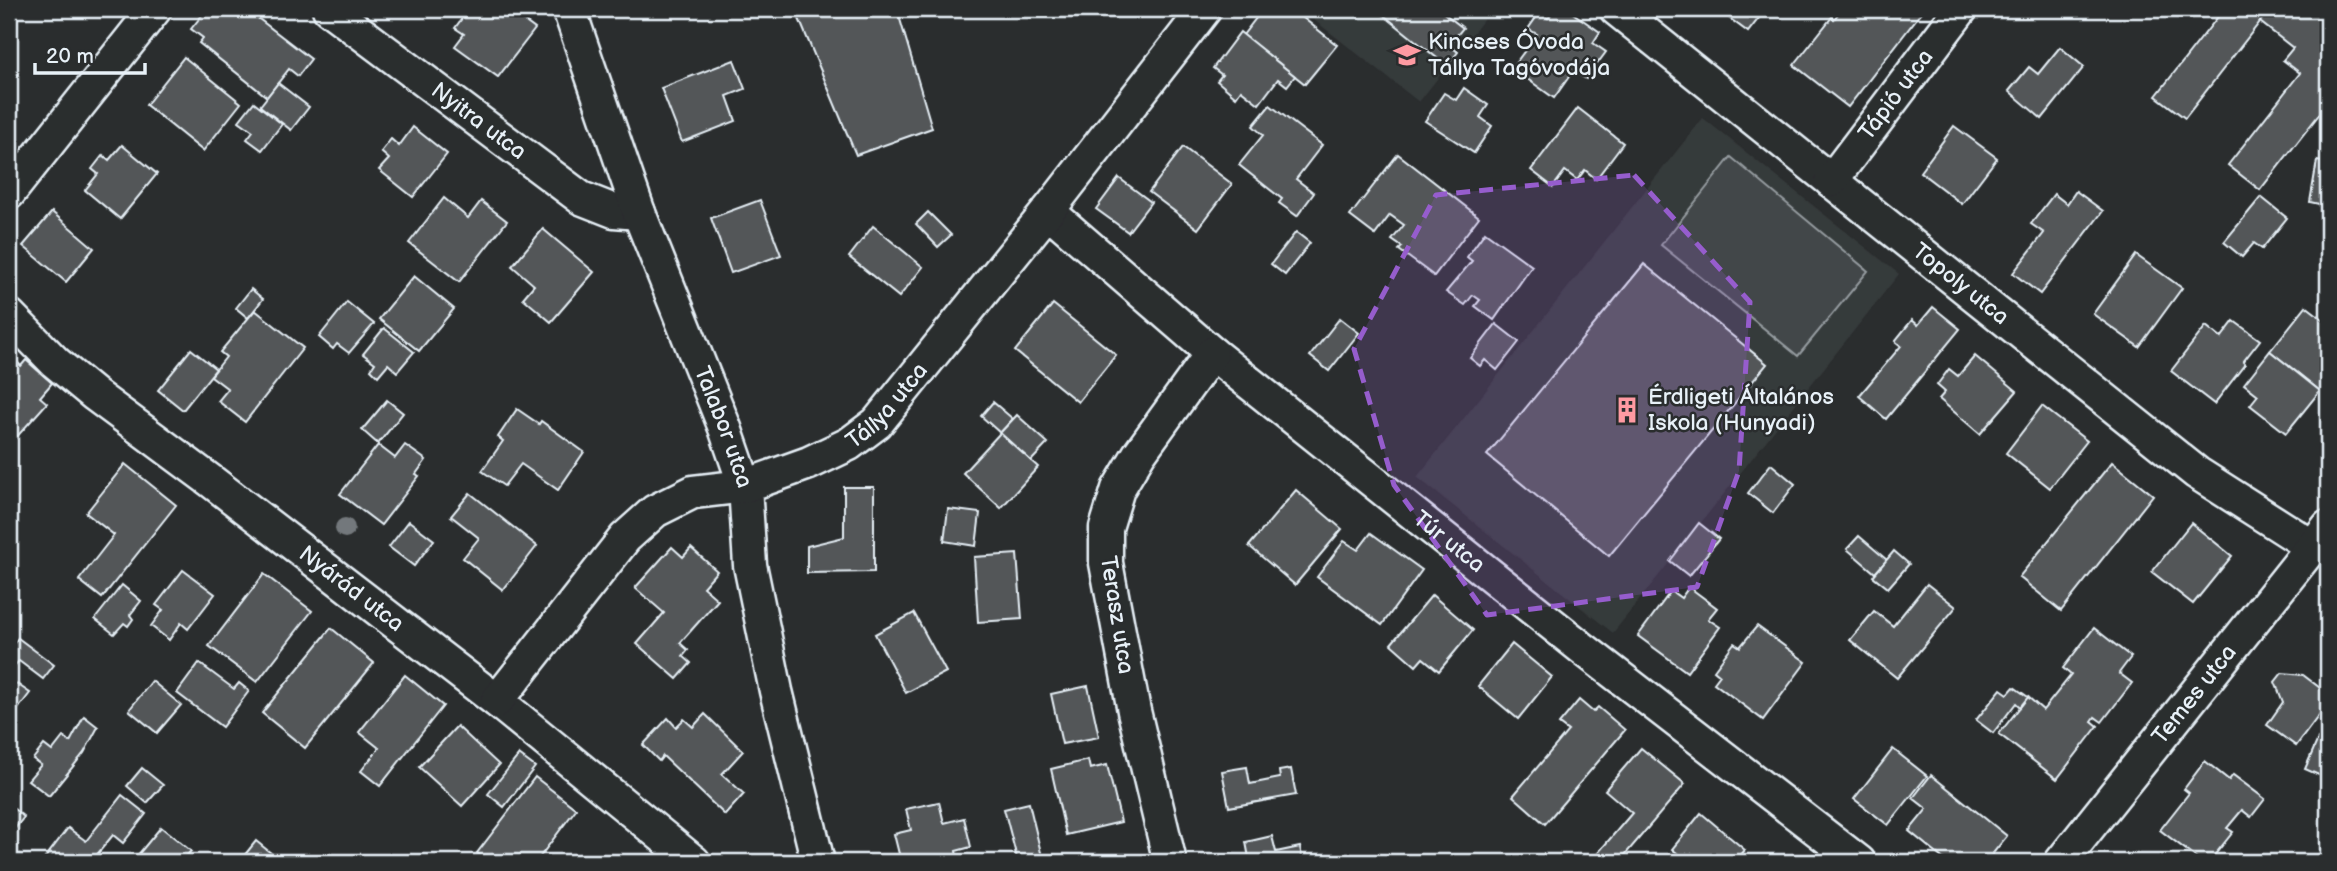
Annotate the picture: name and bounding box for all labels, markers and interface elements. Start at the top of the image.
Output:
place label: Kincses Óvoda Tállya Tagóvodája [1428,28,1610,82]
scale bar [35,32,145,76]
school or university icon: Kincses Óvoda Tállya Tagóvodája [1392,40,1422,70]
text: 20 m [46,44,94,69]
street label: Tápió utca [1853,44,1940,146]
street label: Nyitra utca [426,76,532,166]
street label: Topoly utca [1907,237,2015,331]
street label: Tállya utca [841,357,934,455]
street label: Talabor utca [688,362,759,492]
place label: Érdligeti Általános Iskola (Hunyadi) [1648,383,1834,437]
building icon: Érdligeti Általános Iskola (Hunyadi) [1612,395,1642,425]
street label: Túr utca [1407,505,1490,579]
street label: Nyárád utca [293,540,409,638]
street label: Terasz utca [1094,554,1140,676]
street label: Temes utca [2146,639,2243,750]

